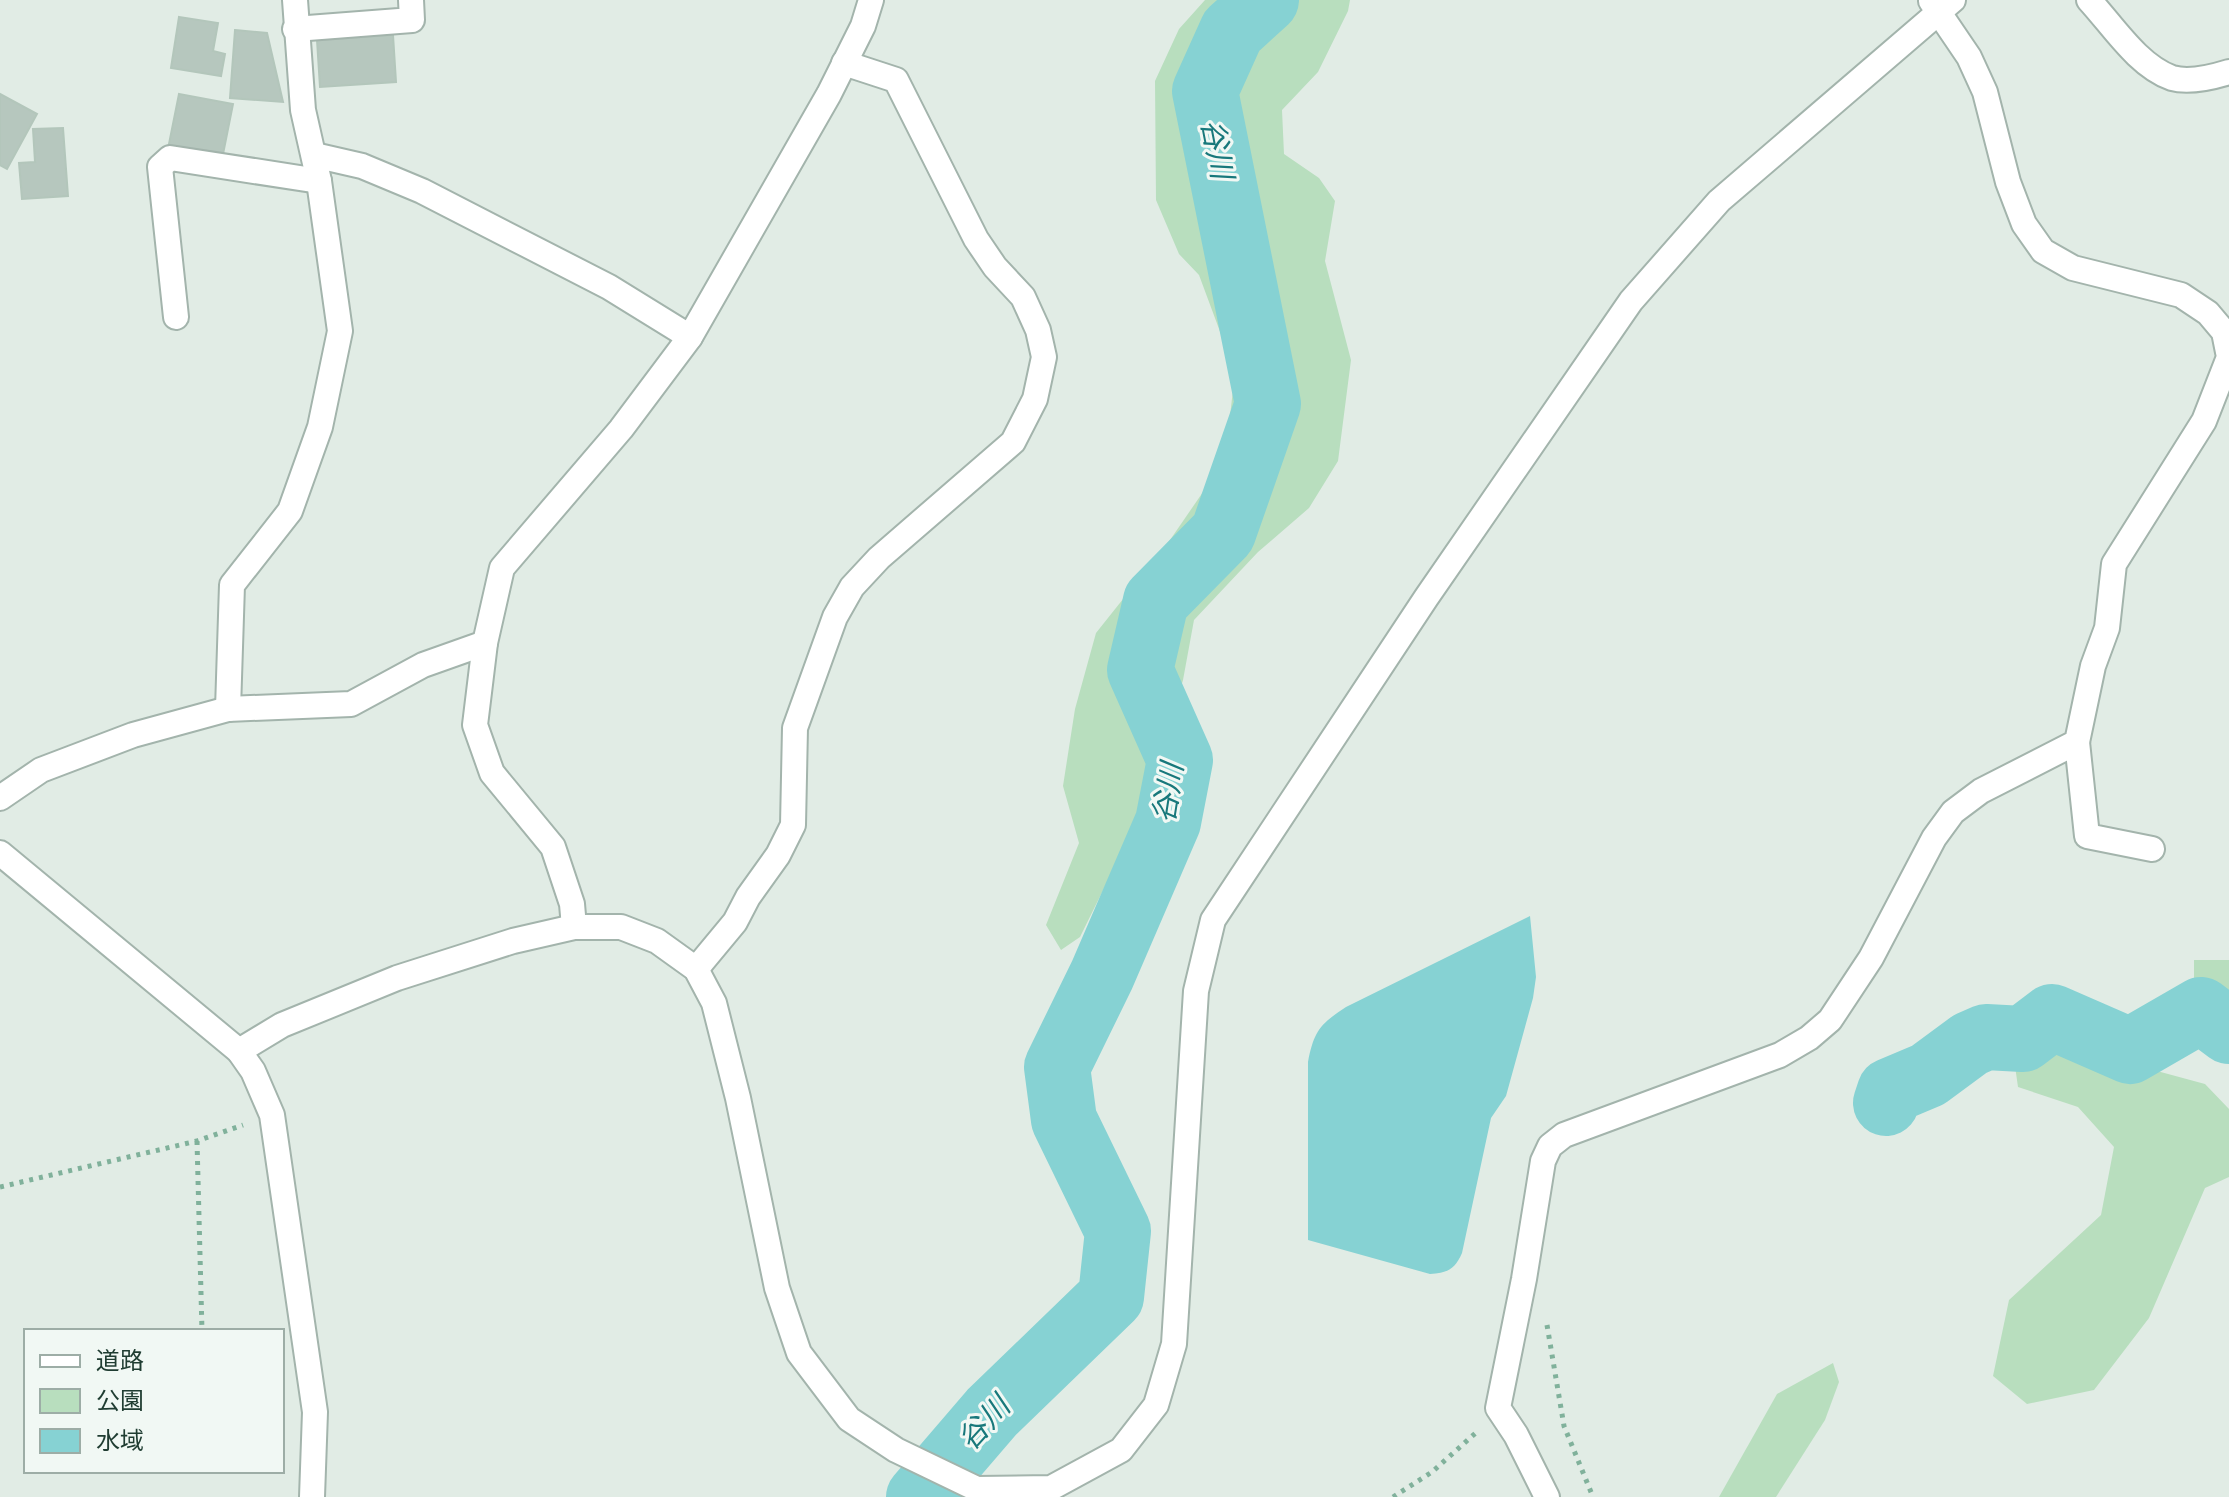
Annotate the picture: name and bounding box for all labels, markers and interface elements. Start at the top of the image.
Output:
water label: 谷川 [1196,116,1241,184]
water label: 谷川 [1146,758,1189,825]
legend [24,1329,284,1473]
text: 道路 [96,1347,144,1374]
water label: 谷川 [951,1386,1018,1456]
text: 公園 [96,1387,144,1414]
text: 水域 [96,1427,144,1454]

